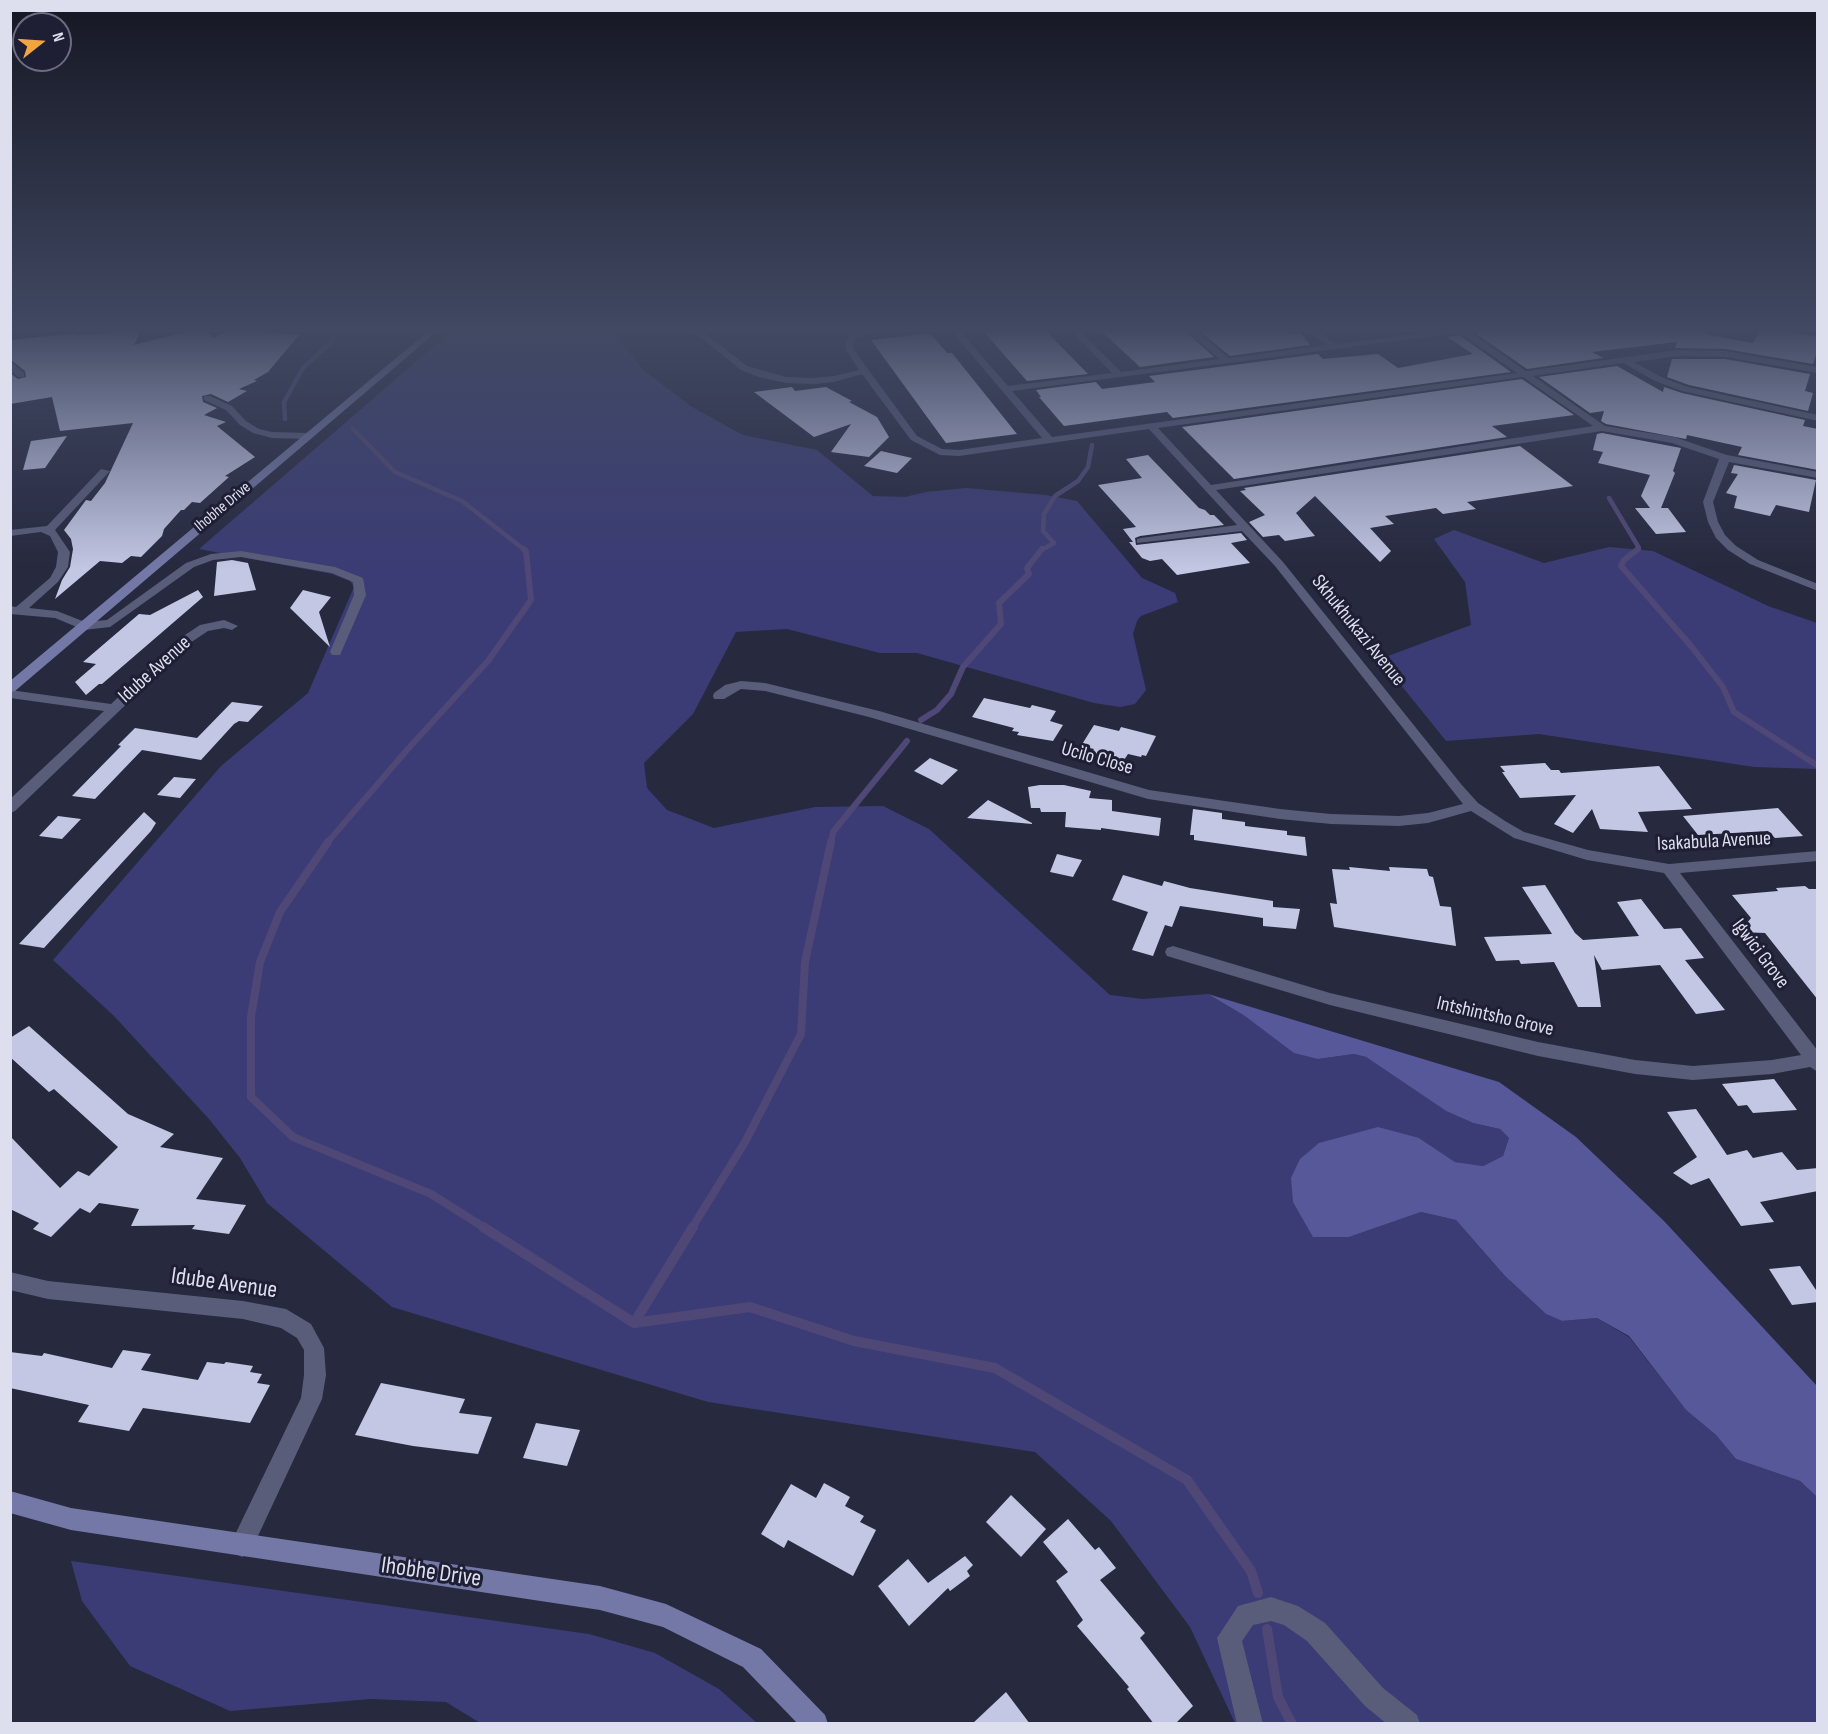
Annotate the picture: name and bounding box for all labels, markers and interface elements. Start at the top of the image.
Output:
north arrow [12,12,72,72]
text: N [47,30,68,44]
street label: Ihobhe Drive [191,478,255,536]
street label: Skhukhukazi Avenue [1306,571,1410,691]
street label: Idube Avenue [114,631,196,709]
street label: Ucilo Close [1058,737,1136,781]
street label: Isakabula Avenue [1656,827,1772,857]
street label: Igwici Grove [1726,914,1794,994]
street label: Intshintsho Grove [1434,992,1556,1042]
street label: Idube Avenue [169,1262,279,1306]
street label: Ihobhe Drive [379,1552,483,1594]

